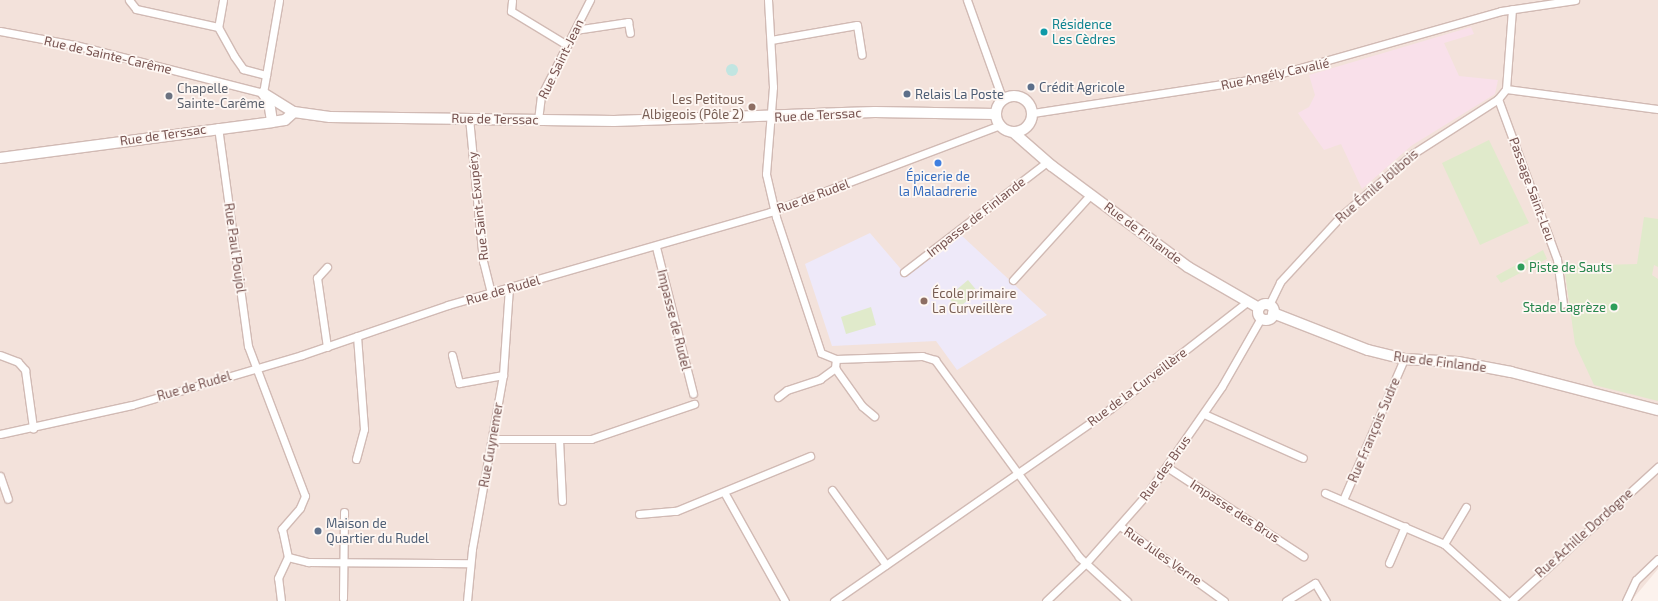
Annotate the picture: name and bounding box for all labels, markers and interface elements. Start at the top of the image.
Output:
street label: Rue Saint-Jean [535,17,587,101]
place label: Résidence Les Cèdres [1052,17,1116,48]
marker: Résidence Les Cèdres [1039,27,1049,37]
street label: Rue de Sainte-Carême [43,33,173,77]
street label: Rue Angély Cavalié [1219,55,1331,93]
place label: Crédit Agricole [1039,79,1125,95]
place label: Chapelle Sainte-Carême [177,81,265,112]
marker: Crédit Agricole [1026,82,1036,92]
place label: Relais La Poste [915,86,1004,102]
marker: Relais La Poste [902,89,912,99]
marker: Chapelle Sainte-Carême [164,91,174,101]
place label: Les Petitous Albigeois (Pôle 2) [642,92,744,123]
marker: Les Petitous Albigeois (Pôle 2) [747,102,757,112]
street label: Rue de Terssac [774,105,862,125]
street label: Rue de Terssac [451,110,539,128]
street label: Rue de Terssac [119,121,207,149]
street label: Passage Saint-Leu [1506,135,1558,243]
street label: Rue Émile Jolibois [1332,146,1422,226]
street label: Rue Saint-Exupéry [465,151,491,261]
marker: Épicerie de la Maladrerie [933,158,943,168]
place label: Épicerie de la Maladrerie [899,169,977,200]
street label: Impasse de Finlande [924,174,1028,260]
street label: Rue de Rudel [774,176,852,216]
street label: Rue de Finlande [1101,199,1185,267]
street label: Rue Paul Poujol [221,202,249,294]
place label: Piste de Sauts [1529,259,1612,275]
marker: Piste de Sauts [1516,262,1526,272]
street label: Impasse de Rudel [654,268,694,372]
street label: Rue de Rudel [464,272,542,308]
place label: École primaire La Curveillère [932,286,1016,317]
marker: École primaire La Curveillère [919,296,929,306]
place label: Stade Lagrèze [1523,299,1606,315]
marker: Stade Lagrèze [1609,302,1619,312]
street label: Rue de la Curveillère [1084,345,1190,429]
street label: Rue de Finlande [1393,349,1487,375]
street label: Rue de Rudel [155,368,233,404]
street label: Rue François Sudre [1345,375,1403,485]
street label: Rue Guynemer [476,401,506,489]
street label: Rue des Brus [1136,432,1194,504]
street label: Impasse des Brus [1187,476,1283,546]
street label: Rue Achille Dordogne [1532,485,1636,581]
place label: Maison de Quartier du Rudel [326,516,429,547]
street label: Rue Jules Verne [1121,523,1205,589]
marker: Maison de Quartier du Rudel [313,526,323,536]

